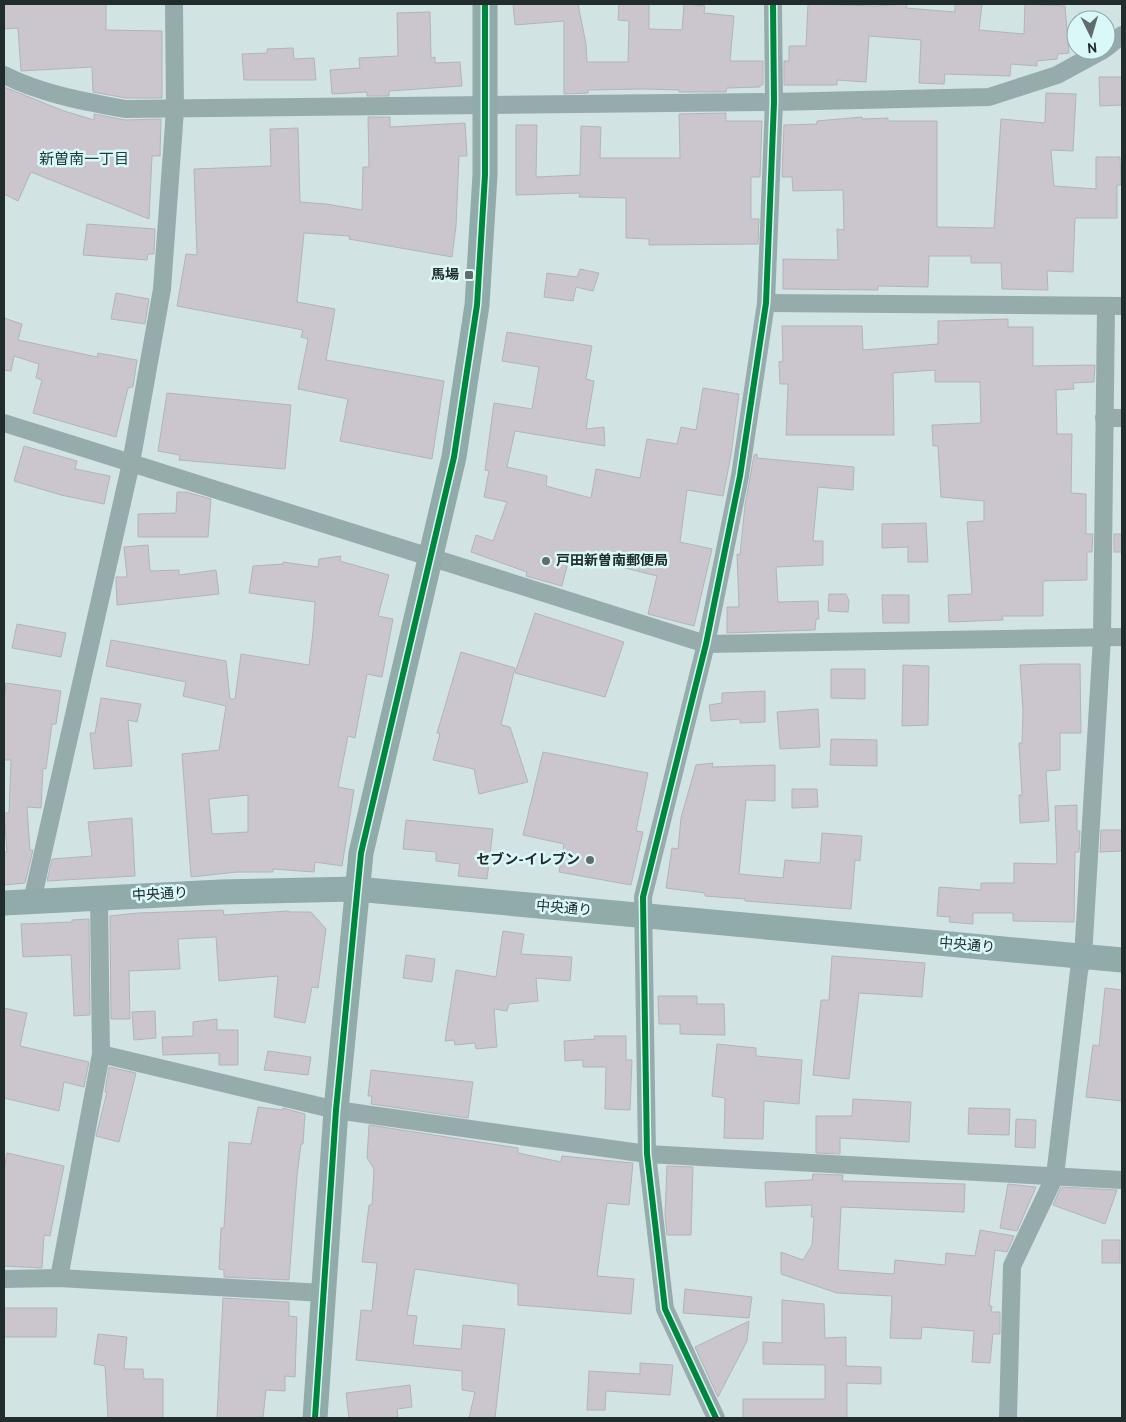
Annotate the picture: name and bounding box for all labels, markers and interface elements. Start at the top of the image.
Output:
north arrow [1066,10,1116,60]
text: N [1086,38,1098,55]
district label: 新曽南一丁目 [39,151,129,170]
place label: 馬場 [431,267,459,284]
marker: 馬場 [463,269,475,281]
place label: 戸田新曽南郵便局 [556,552,668,570]
marker: 戸田新曽南郵便局 [540,555,552,567]
place label: セブン-イレブン [476,851,580,869]
marker: セブン-イレブン [584,854,596,866]
street label: 中央通り [132,885,188,905]
street label: 中央通り [535,898,593,920]
street label: 中央通り [938,935,996,957]

